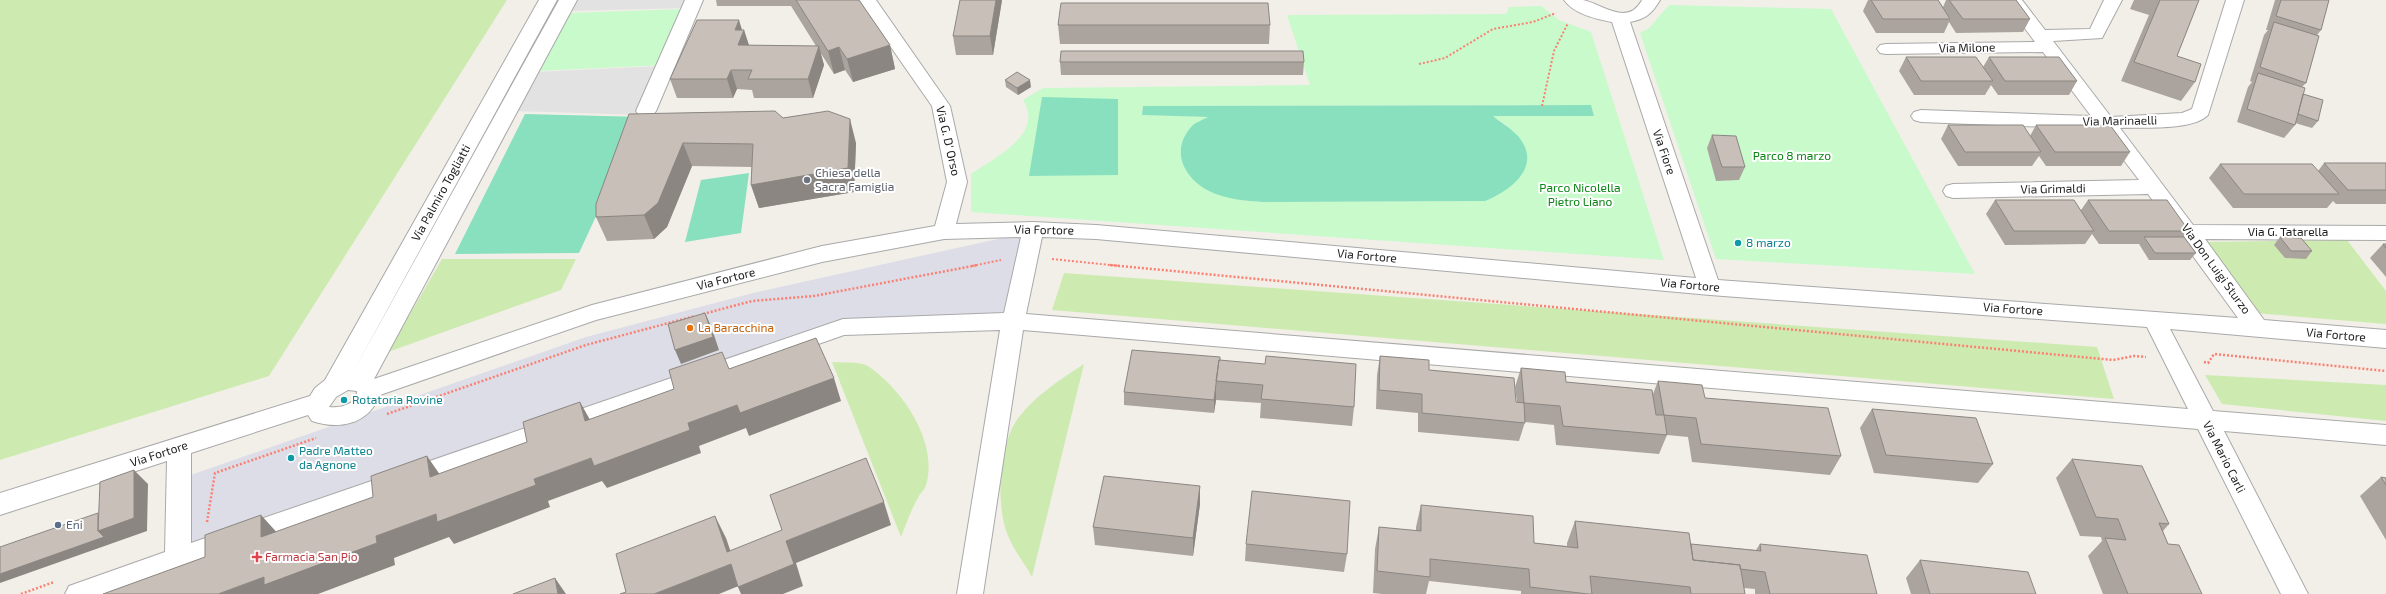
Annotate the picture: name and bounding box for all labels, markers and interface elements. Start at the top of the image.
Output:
street label: Via Milone [1938,40,1996,54]
street label: Via G. D' Orso [934,104,964,177]
street label: Via Marinaelli [2083,112,2157,128]
street label: Via Fiore [1651,127,1679,176]
street label: Via Palmiro Togliatti [408,142,473,243]
park label: Parco 8 marzo [1753,148,1831,162]
place label: Chiesa della Sacra Famiglia [815,165,894,193]
marker: Chiesa della Sacra Famiglia [802,175,812,185]
park label: Parco Nicolella Pietro Liano [1539,180,1621,208]
street label: Via Grimaldi [2020,180,2086,196]
street label: Via Fortore [1014,221,1074,237]
street label: Via Don Luigi Sturzo [2179,221,2254,316]
street label: Via G. Tatarella [2248,224,2328,238]
place label: 8 marzo [1746,235,1791,249]
marker: 8 marzo [1733,238,1743,248]
street label: Via Fortore [1337,245,1398,265]
street label: Via Fortore [695,264,757,292]
street label: Via Fortore [1660,274,1721,294]
street label: Via Fortore [1983,299,2043,317]
place label: La Baracchina [698,320,774,334]
marker: La Baracchina [685,323,695,333]
street label: Via Fortore [2306,324,2367,344]
place label: Rotatoria Rovine [352,392,443,406]
marker: Rotatoria Rovine [339,395,349,405]
street label: Via Mario Carli [2201,418,2249,495]
street label: Via Fortore [128,437,189,469]
place label: Padre Matteo da Agnone [299,443,373,471]
marker: Padre Matteo da Agnone [286,453,296,463]
place label: Eni [66,517,83,531]
marker: Eni [53,520,63,530]
place label: Farmacia San Pio [265,549,358,563]
marker: Farmacia San Pio [252,552,262,562]

